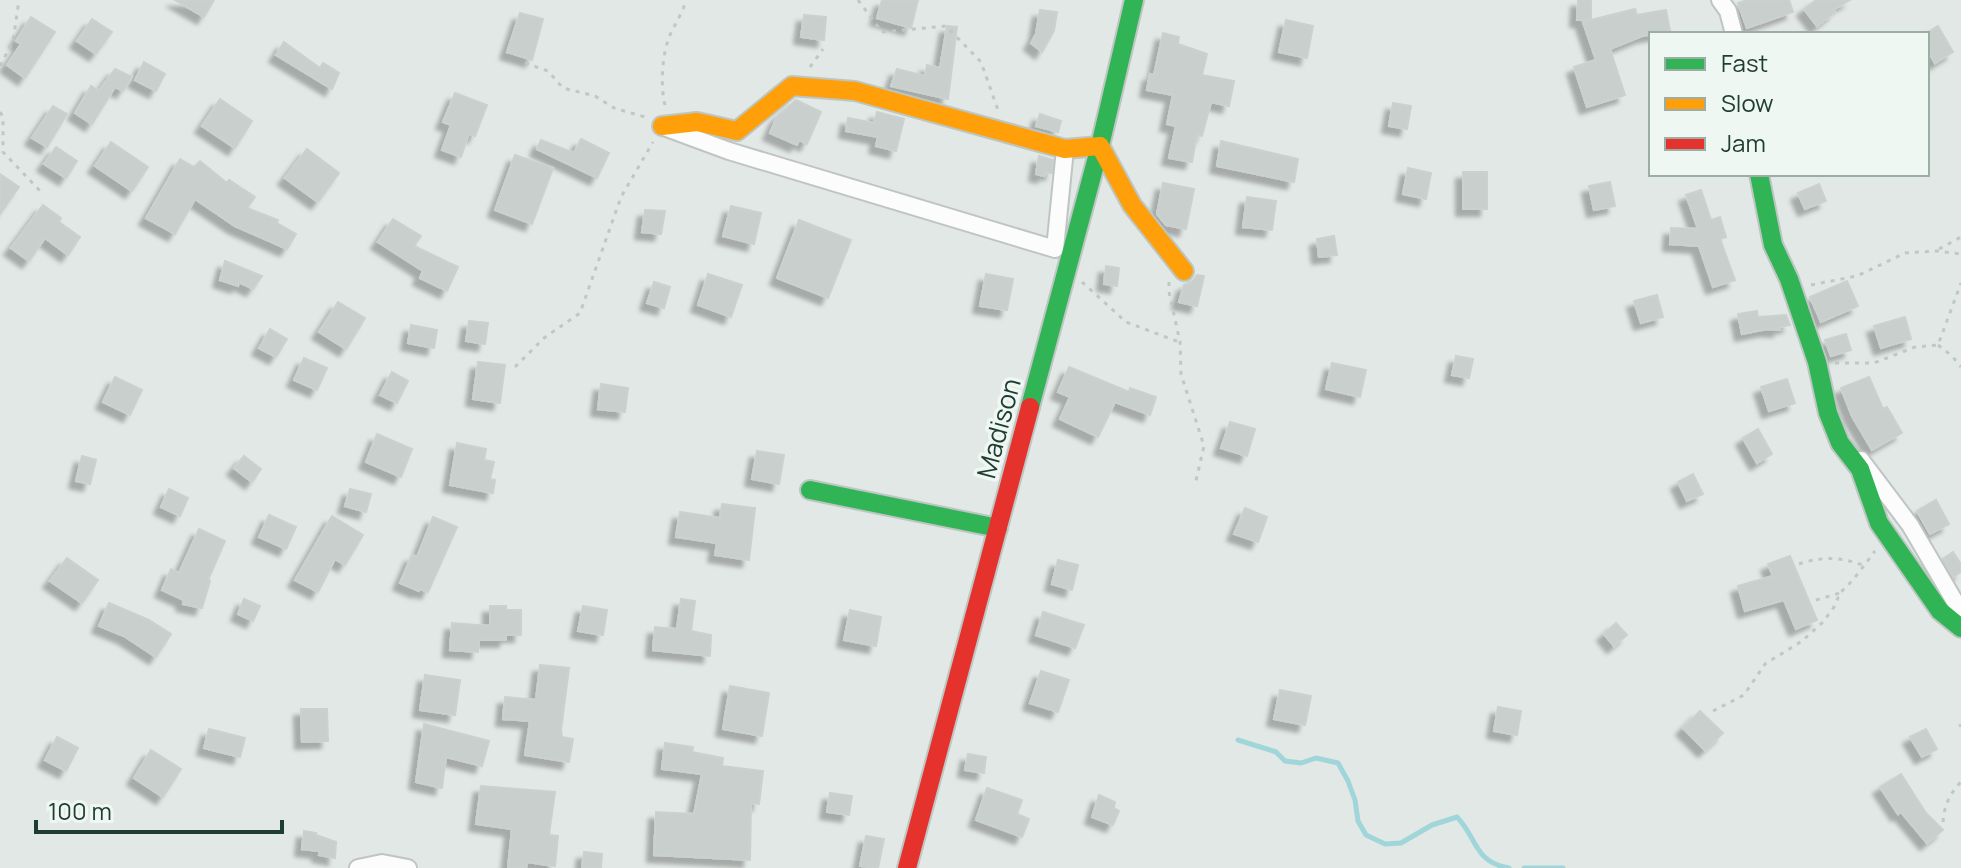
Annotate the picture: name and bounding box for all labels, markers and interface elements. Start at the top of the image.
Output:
legend [1649,32,1929,176]
text: Fast [1721,46,1768,79]
text: Slow [1721,86,1774,119]
text: Jam [1721,126,1766,159]
street label: Madison [967,374,1029,482]
scale bar [36,784,282,834]
text: 100 m [48,794,112,827]

